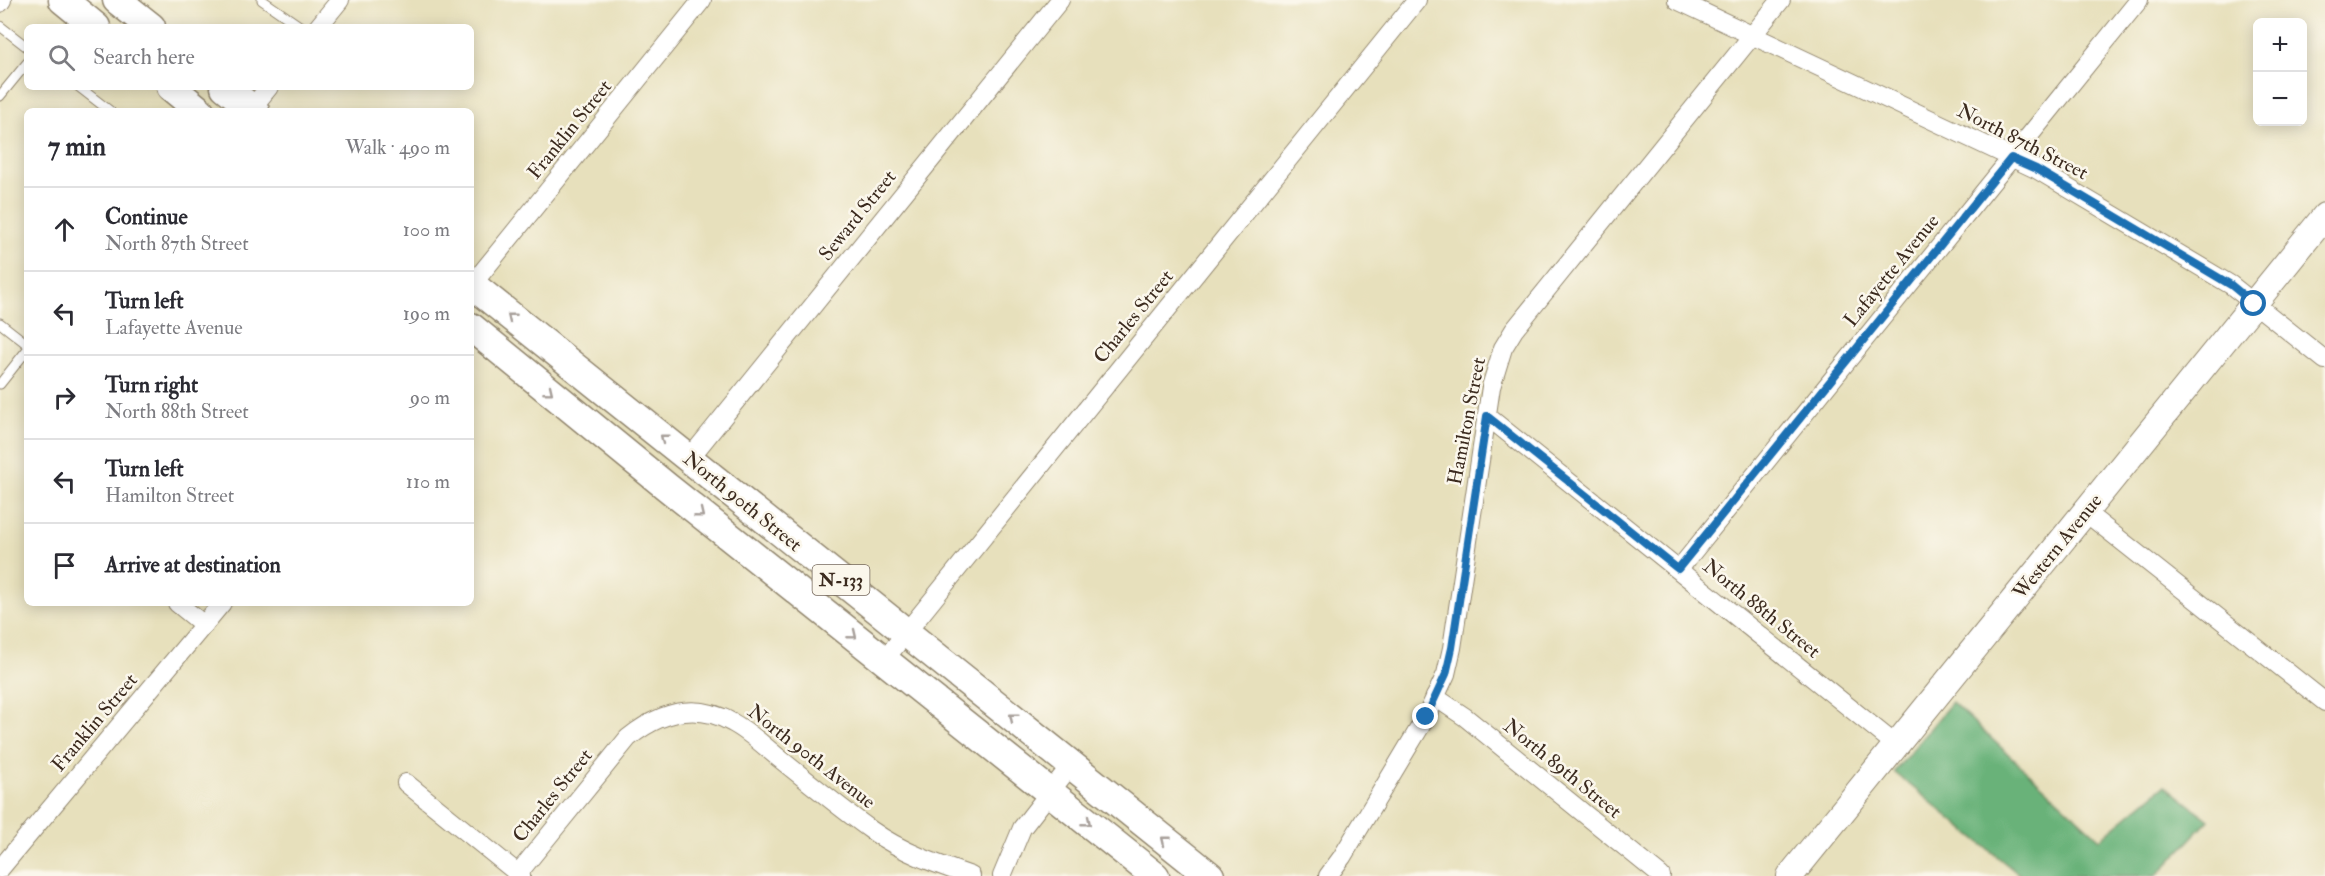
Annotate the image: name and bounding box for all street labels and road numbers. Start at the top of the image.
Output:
street label: Franklin Street [522,74,617,184]
street label: North 87th Street [1953,98,2093,185]
street label: Seward Street [813,164,902,266]
street label: Lafayette Avenue [1838,209,1944,332]
street label: Charles Street [1088,264,1179,368]
street label: Hamilton Street [1442,355,1491,487]
street label: North 90th Street [678,446,808,557]
street label: Western Avenue [2007,489,2108,605]
street label: North 88th Street [1698,553,1826,664]
road number: N-133 [812,565,870,595]
street label: Franklin Street [46,668,143,777]
street label: North 90th Avenue [743,699,881,814]
street label: North 89th Street [1499,713,1627,824]
street label: Charles Street [507,743,598,847]

